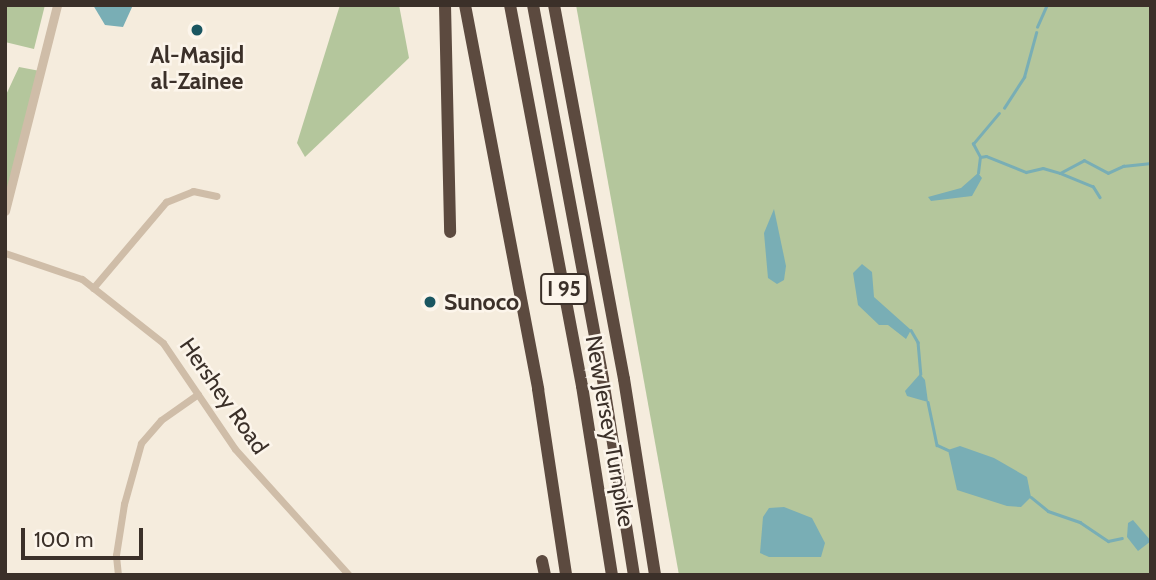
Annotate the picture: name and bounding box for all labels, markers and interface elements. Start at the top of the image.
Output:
marker: Al-Masjid al-Zainee [189,22,205,38]
place label: Al-Masjid al-Zainee [150,41,244,95]
road number: I 95 [540,272,588,306]
place label: Sunoco [444,288,519,316]
marker: Sunoco [422,294,438,310]
street label: Hershey Road [174,333,274,459]
street label: New Jersey Turnpike [580,333,640,529]
scale bar [24,514,147,558]
text: 100 m [34,527,93,552]

